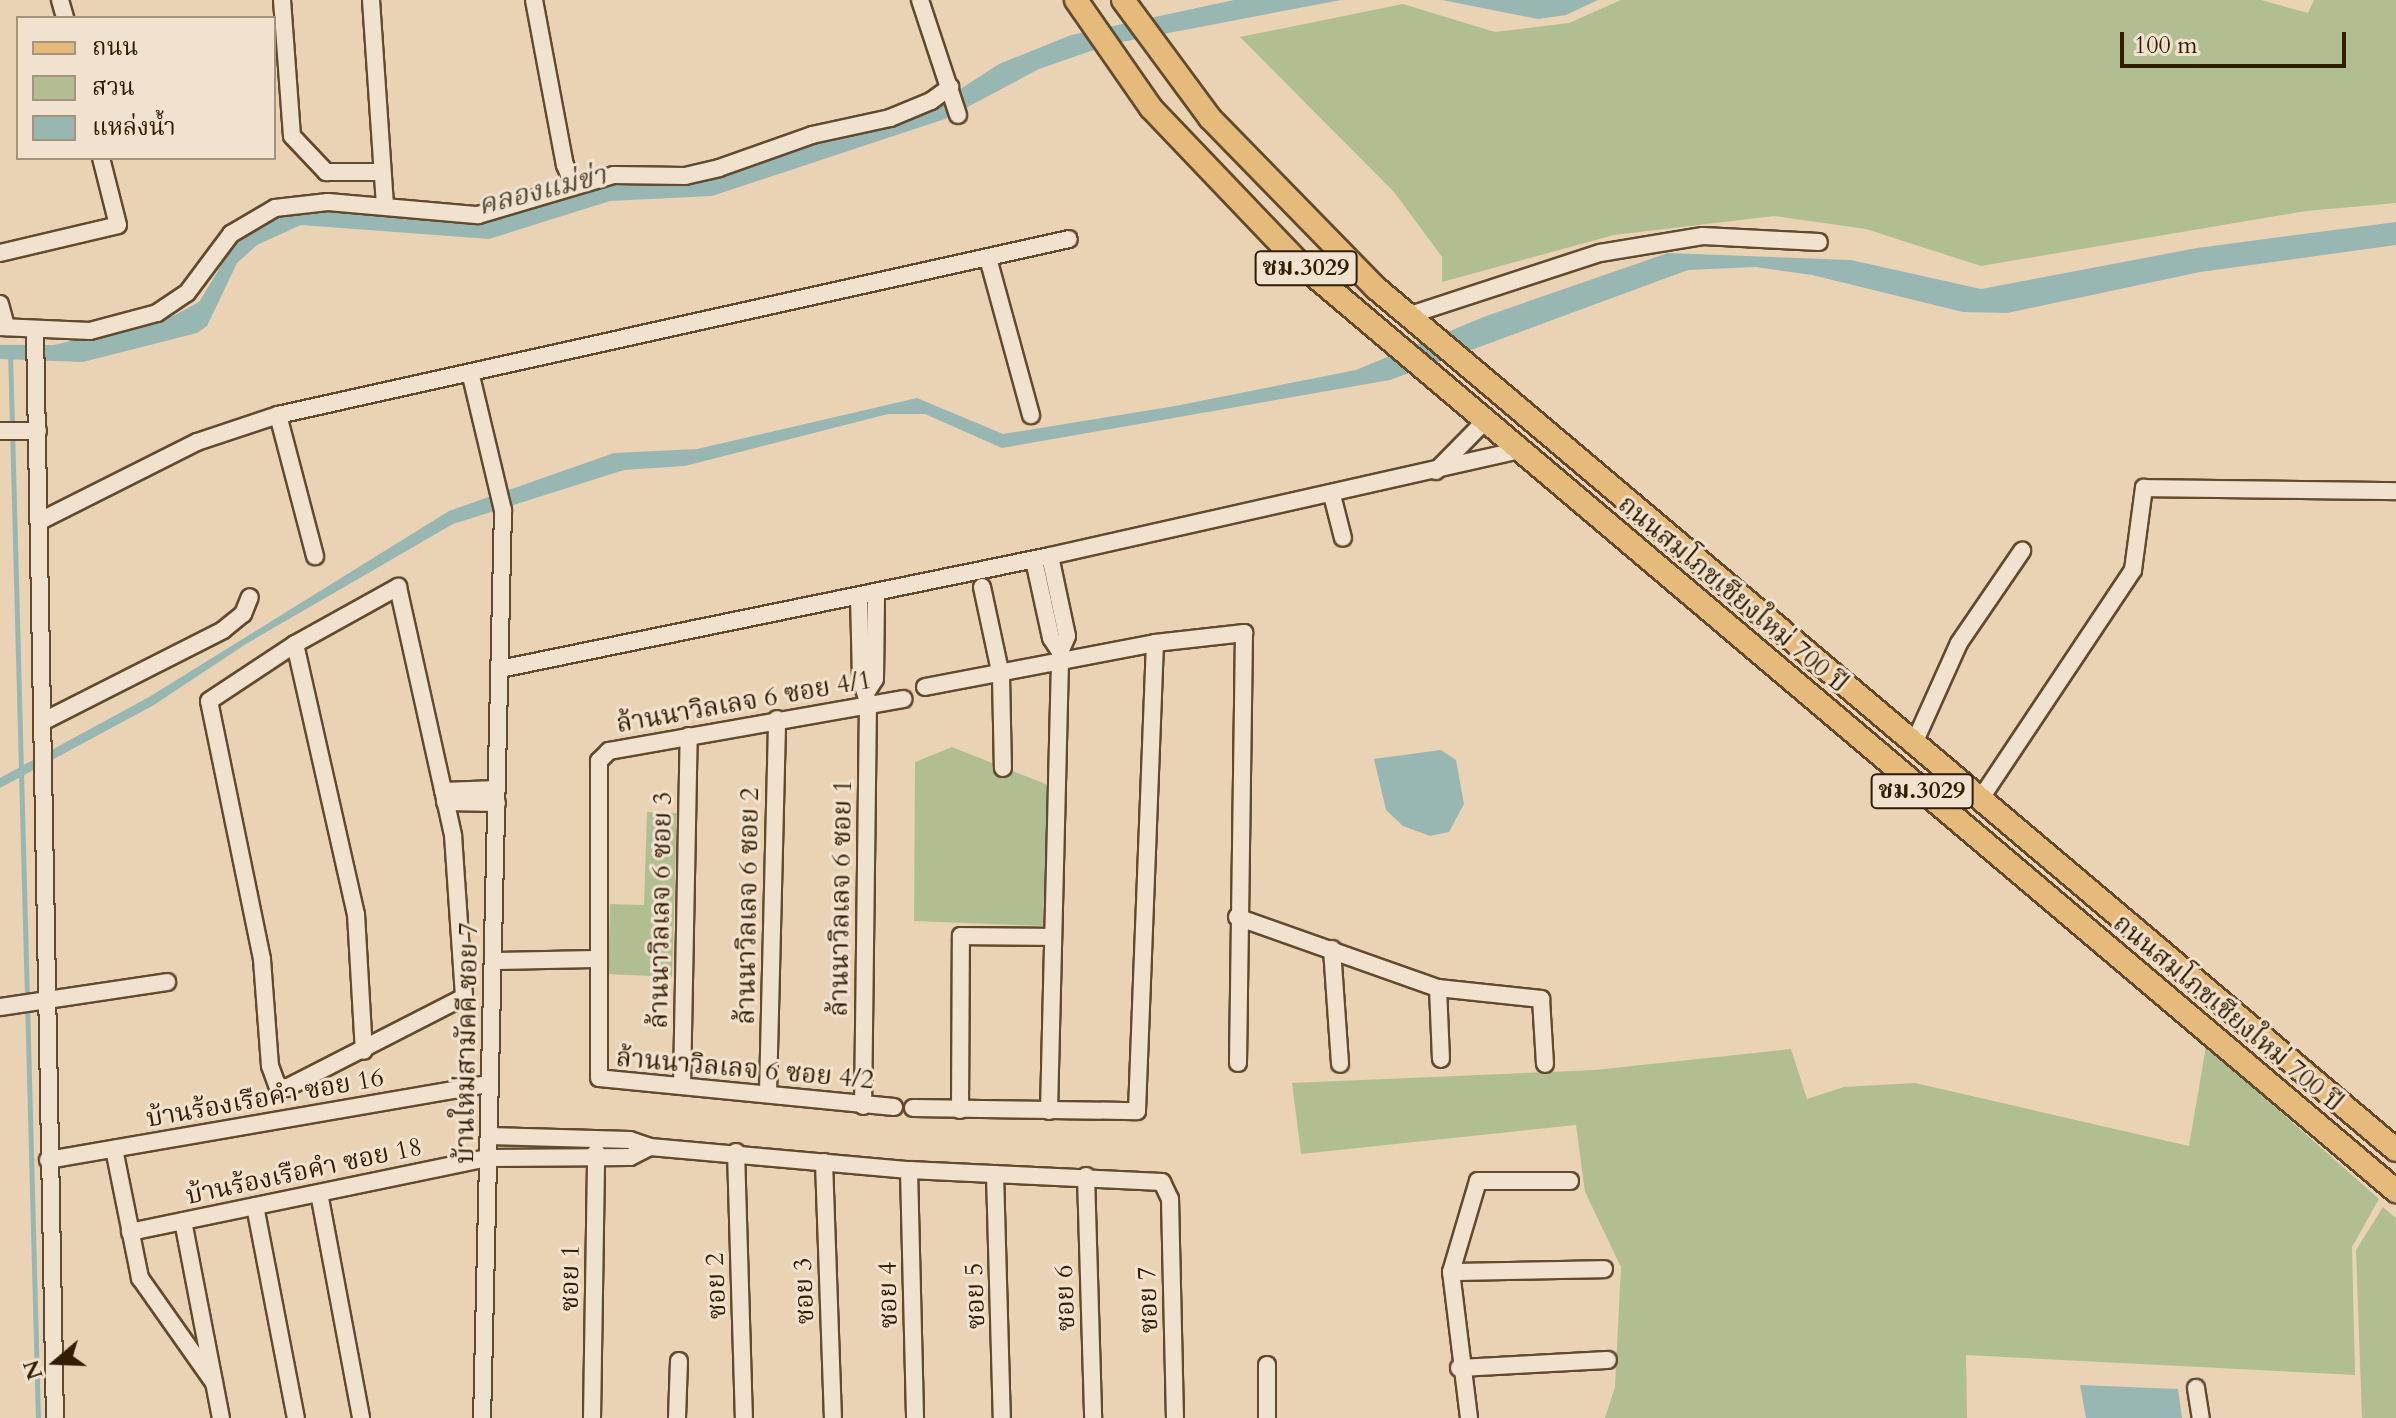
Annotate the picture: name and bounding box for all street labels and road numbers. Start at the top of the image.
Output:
road number: ชม.3029 [1254,248,1358,288]
street label: ถนนสมโภชเชียงใหม่ 700 ปี [1612,489,1854,699]
street label: ล้านนาวิลเลจ 6 ซอย 4/1 [614,664,874,740]
road number: ชม.3029 [1870,771,1974,811]
street label: ล้านนาวิลเลจ 6 ซอย 1 [823,779,859,1017]
street label: ล้านนาวิลเลจ 6 ซอย 2 [730,787,766,1025]
street label: ล้านนาวิลเลจ 6 ซอย 3 [643,791,679,1029]
street label: ถนนสมโภชเชียงใหม่ 700 ปี [2107,908,2349,1118]
street label: บ้านใหม่สามัคคี ซอย 7 [449,922,485,1164]
street label: ล้านนาวิลเลจ 6 ซอย 4/2 [615,1042,875,1096]
street label: บ้านร้องเรือคำ ซอย 16 [144,1062,386,1134]
street label: บ้านร้องเรือคำ ซอย 18 [183,1131,425,1211]
street label: ซอย 1 [554,1244,586,1312]
street label: ซอย 2 [699,1252,733,1320]
street label: ซอย 3 [787,1257,821,1325]
street label: ซอย 4 [872,1261,904,1329]
street label: ซอย 5 [958,1262,992,1330]
street label: ซอย 6 [1048,1264,1082,1332]
street label: ซอย 7 [1131,1266,1165,1334]

